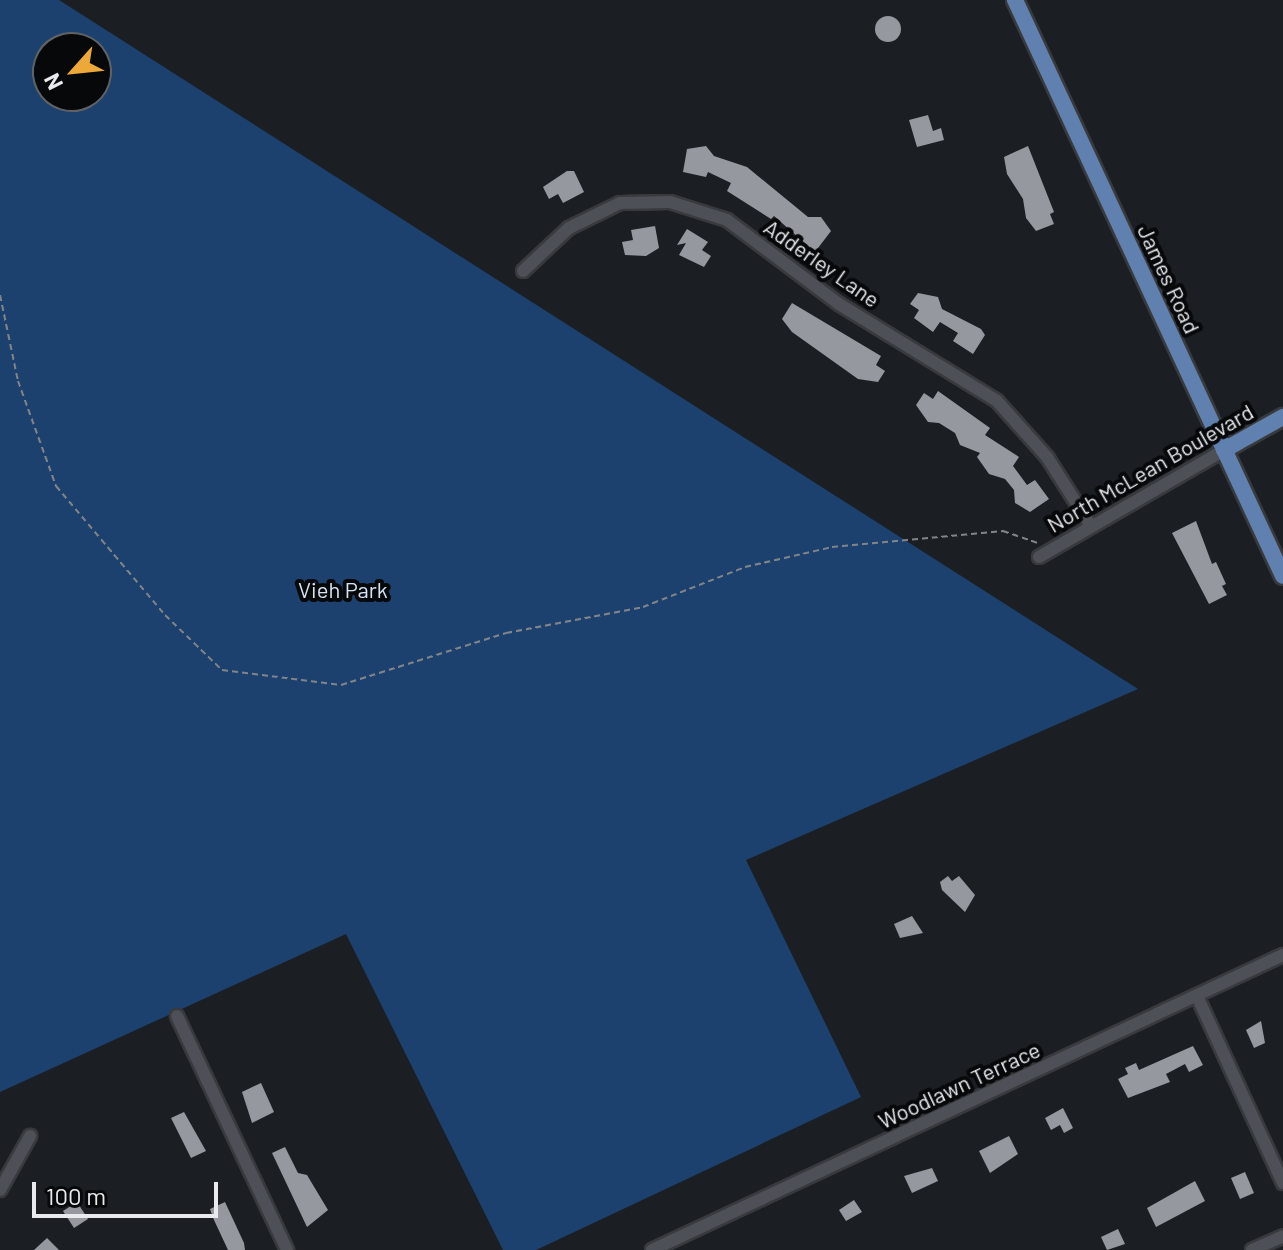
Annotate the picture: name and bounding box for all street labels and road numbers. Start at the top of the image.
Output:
street label: Adderley Lane [759,213,885,313]
street label: James Road [1132,220,1206,338]
street label: North McLean Boulevard [1042,398,1258,538]
street label: Woodlawn Terrace [874,1036,1044,1134]

